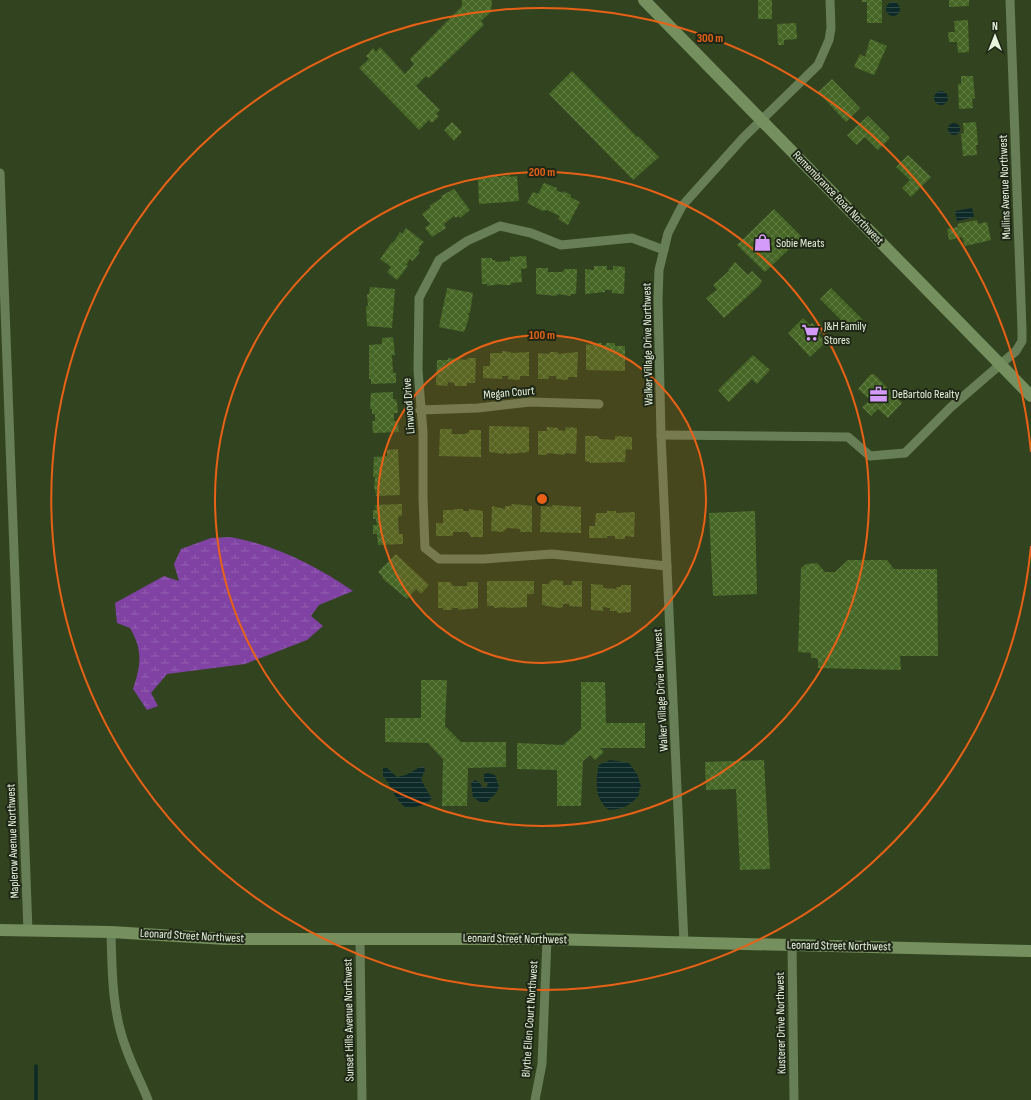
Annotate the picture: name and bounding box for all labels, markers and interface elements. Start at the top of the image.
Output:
north arrow [975,16,1015,56]
text: N [992,20,998,33]
text: 300 m [697,31,723,46]
street label: Mullins Avenue Northwest [996,134,1014,240]
street label: Remembrance Road Northwest [789,148,887,248]
text: 200 m [529,165,555,180]
shop icon: Sobie Meats [753,233,773,253]
place label: Sobie Meats [776,236,825,251]
street label: Walker Village Drive Northwest [639,282,657,406]
place label: J&H Family Stores [823,319,867,348]
supermarket icon: J&H Family Stores [801,323,821,343]
text: 100 m [529,328,555,343]
street label: Linwood Drive [400,377,418,435]
street label: Megan Court [483,383,535,403]
office icon: DeBartolo Realty [869,384,889,404]
place label: DeBartolo Realty [892,387,960,402]
centre of rings [535,492,549,506]
street label: Walker Village Drive Northwest [650,628,672,752]
street label: Maplerow Avenue Northwest [3,783,22,899]
street label: Leonard Street Northwest [140,926,245,946]
street label: Leonard Street Northwest [463,931,568,947]
street label: Leonard Street Northwest [787,938,892,954]
street label: Sunset Hills Avenue Northwest [340,958,358,1082]
street label: Blythe Ellen Court Northwest [518,960,542,1078]
street label: Kusterer Drive Northwest [773,971,789,1074]

